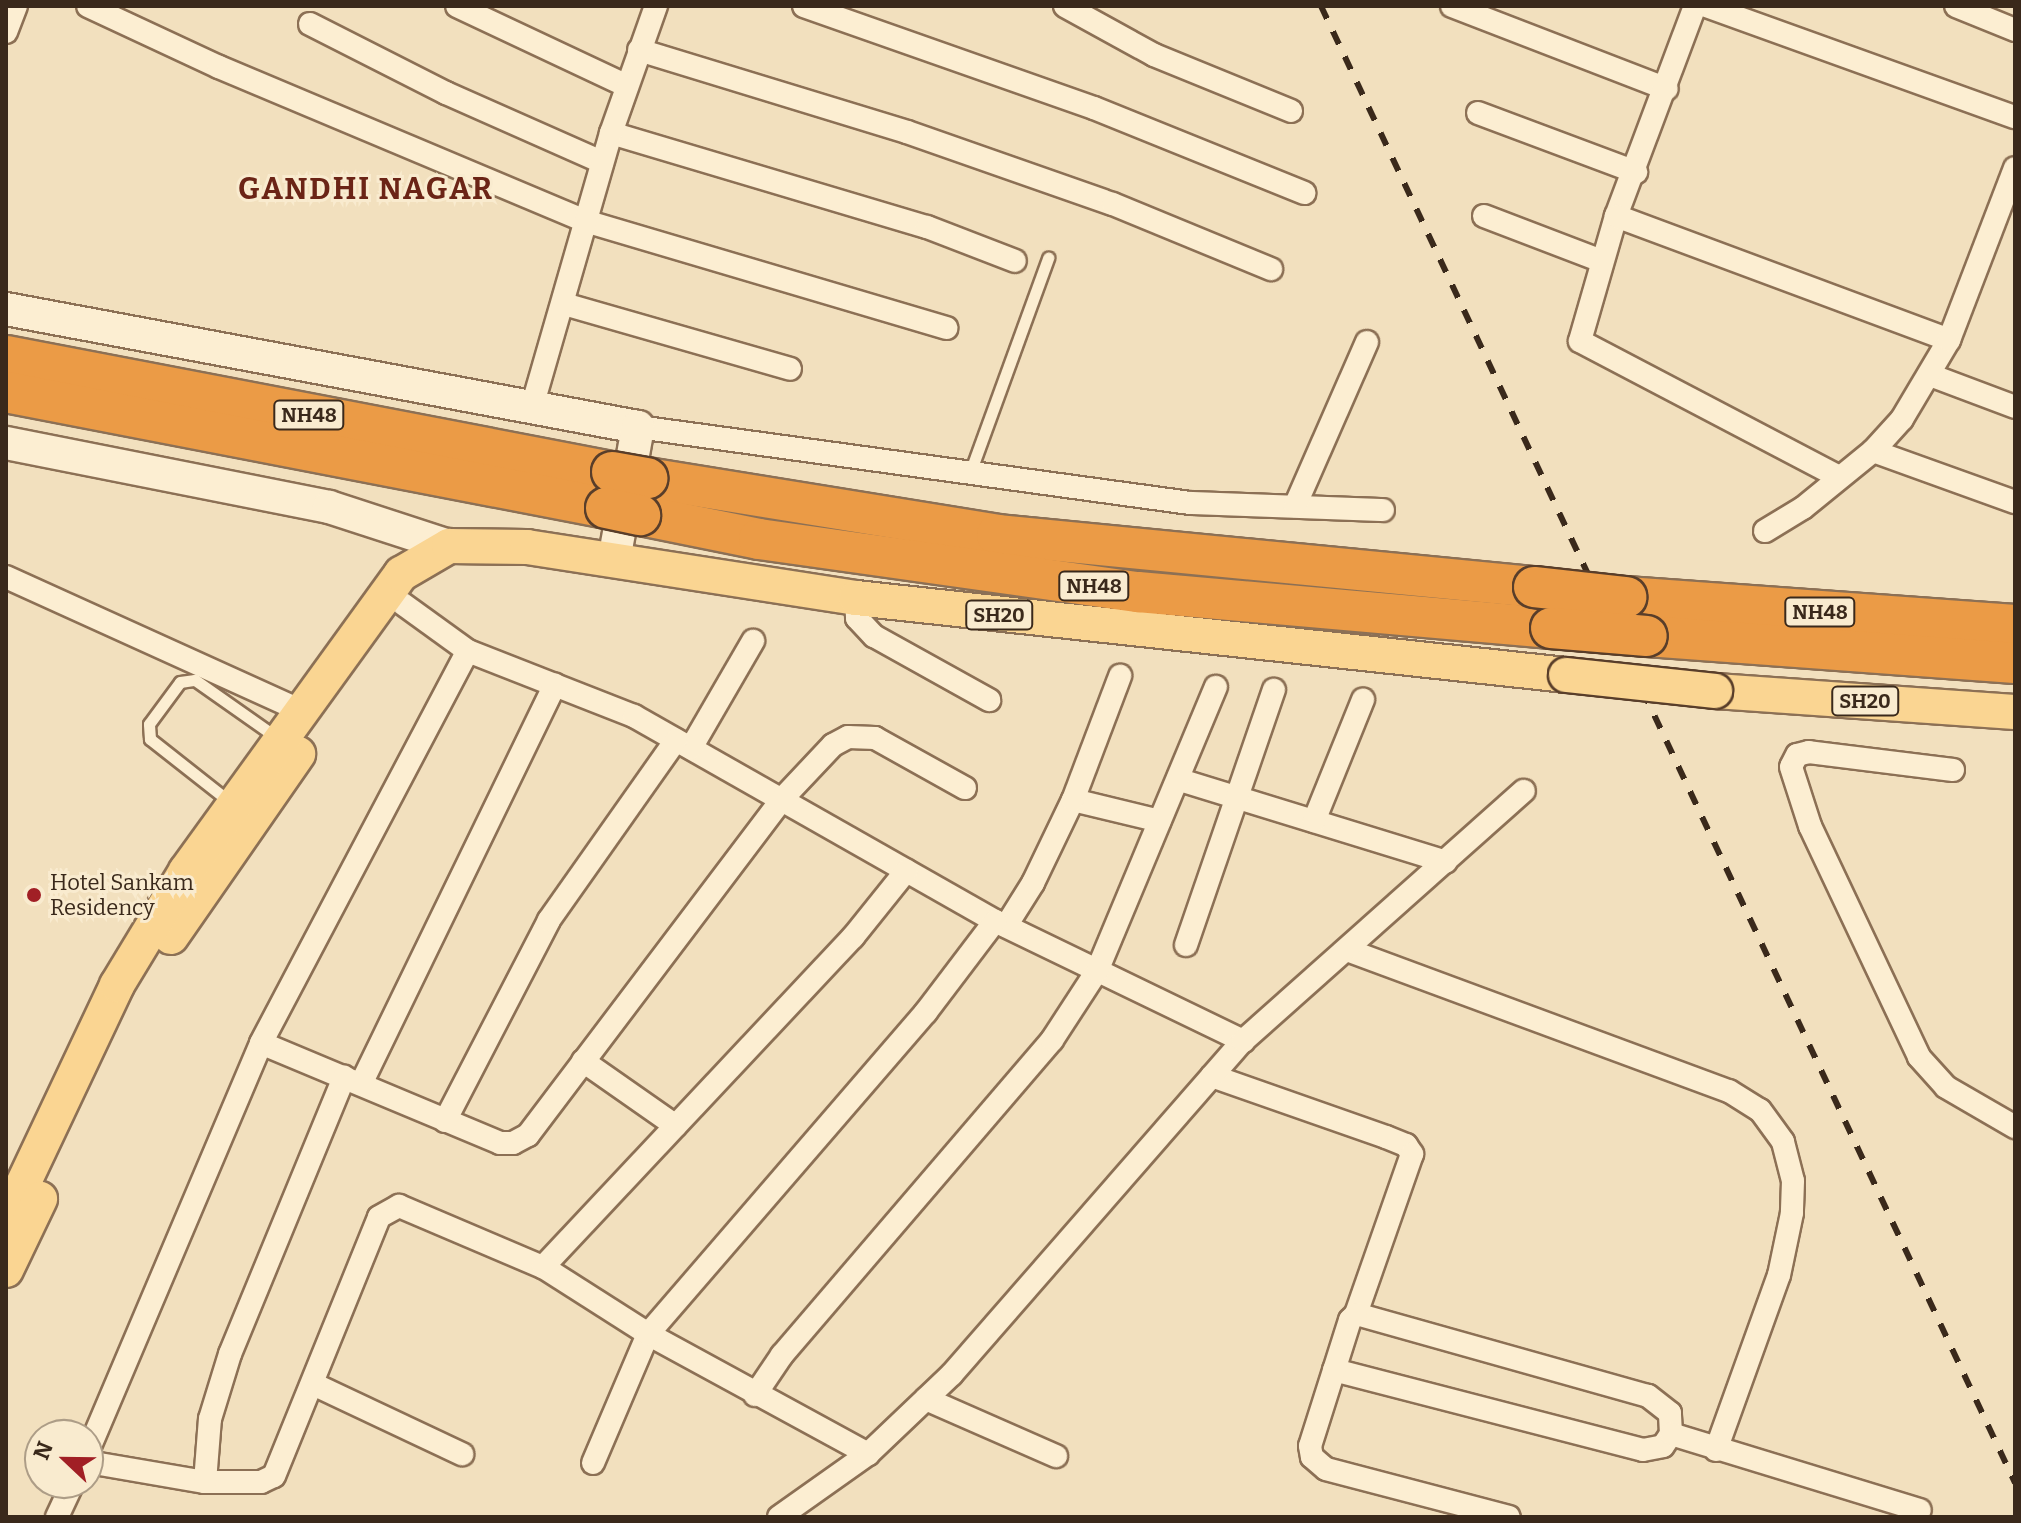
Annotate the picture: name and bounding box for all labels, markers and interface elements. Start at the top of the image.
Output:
district label: GANDHI NAGAR [238,171,494,207]
road number: NH48 [273,399,345,431]
road number: NH48 [1058,570,1130,602]
road number: NH48 [1784,596,1856,628]
road number: SH20 [965,599,1033,631]
road number: SH20 [1831,685,1899,717]
place label: Hotel Sankam Residency [50,869,194,920]
marker: Hotel Sankam Residency [25,886,43,904]
north arrow [24,1419,104,1499]
text: N [27,1438,59,1464]

